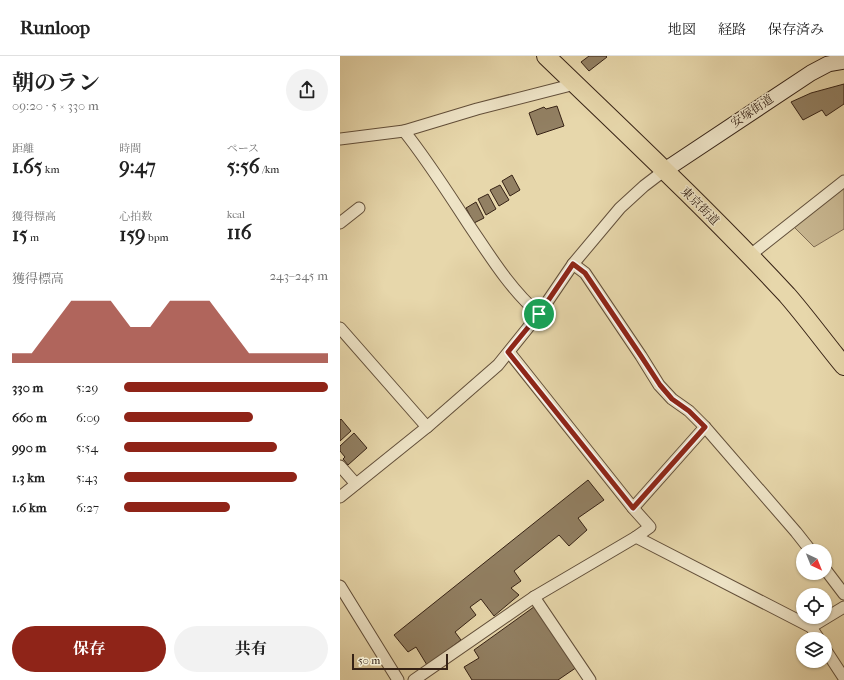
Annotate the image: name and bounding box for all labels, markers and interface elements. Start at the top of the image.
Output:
text: Runloop [20,17,90,39]
text: 地図 [668,21,696,38]
text: 経路 [718,21,746,38]
text: 保存済み [768,21,824,38]
button: share [286,69,328,111]
text: 朝のラン [12,70,100,96]
street label: 安塚街道 [728,92,776,130]
text: 09:20 · 5 × 330 m [12,98,99,113]
text: 距離 [12,142,34,155]
text: 時間 [119,142,141,155]
text: ペース [227,142,259,155]
text: 1.65 [12,155,42,178]
text: 9:47 [119,155,156,178]
text: 5:56 [227,155,260,178]
text: km [42,163,60,176]
text: /km [260,163,279,176]
street label: 東京街道 [678,184,722,228]
text: kcal [227,208,245,221]
text: 獲得標高 [12,210,56,223]
text: 心拍数 [119,210,152,223]
text: 116 [227,221,252,244]
text: 15 [12,223,28,246]
text: 159 [119,223,146,246]
text: m [28,231,39,244]
text: bpm [146,231,169,244]
text: 243–245 m [269,268,328,283]
text: 獲得標高 [12,271,64,286]
pin [522,297,556,331]
icon: arrive [528,303,550,325]
text: 330 m [12,380,43,395]
text: 5:29 [76,380,98,395]
text: 660 m [12,410,47,425]
text: 6:09 [76,410,100,425]
text: 990 m [12,440,46,455]
text: 5:54 [76,440,98,455]
text: 1.3 km [12,470,45,485]
text: 5:43 [76,470,98,485]
text: 1.6 km [12,500,46,515]
text: 6:27 [76,500,99,515]
north arrow [796,544,832,580]
map controls [796,544,832,668]
button: locate [796,588,832,624]
button: 保存 [12,626,166,672]
button: 共有 [174,626,328,672]
button: layers [796,632,832,668]
scale bar [352,652,448,671]
text: 50 m [358,654,380,667]

